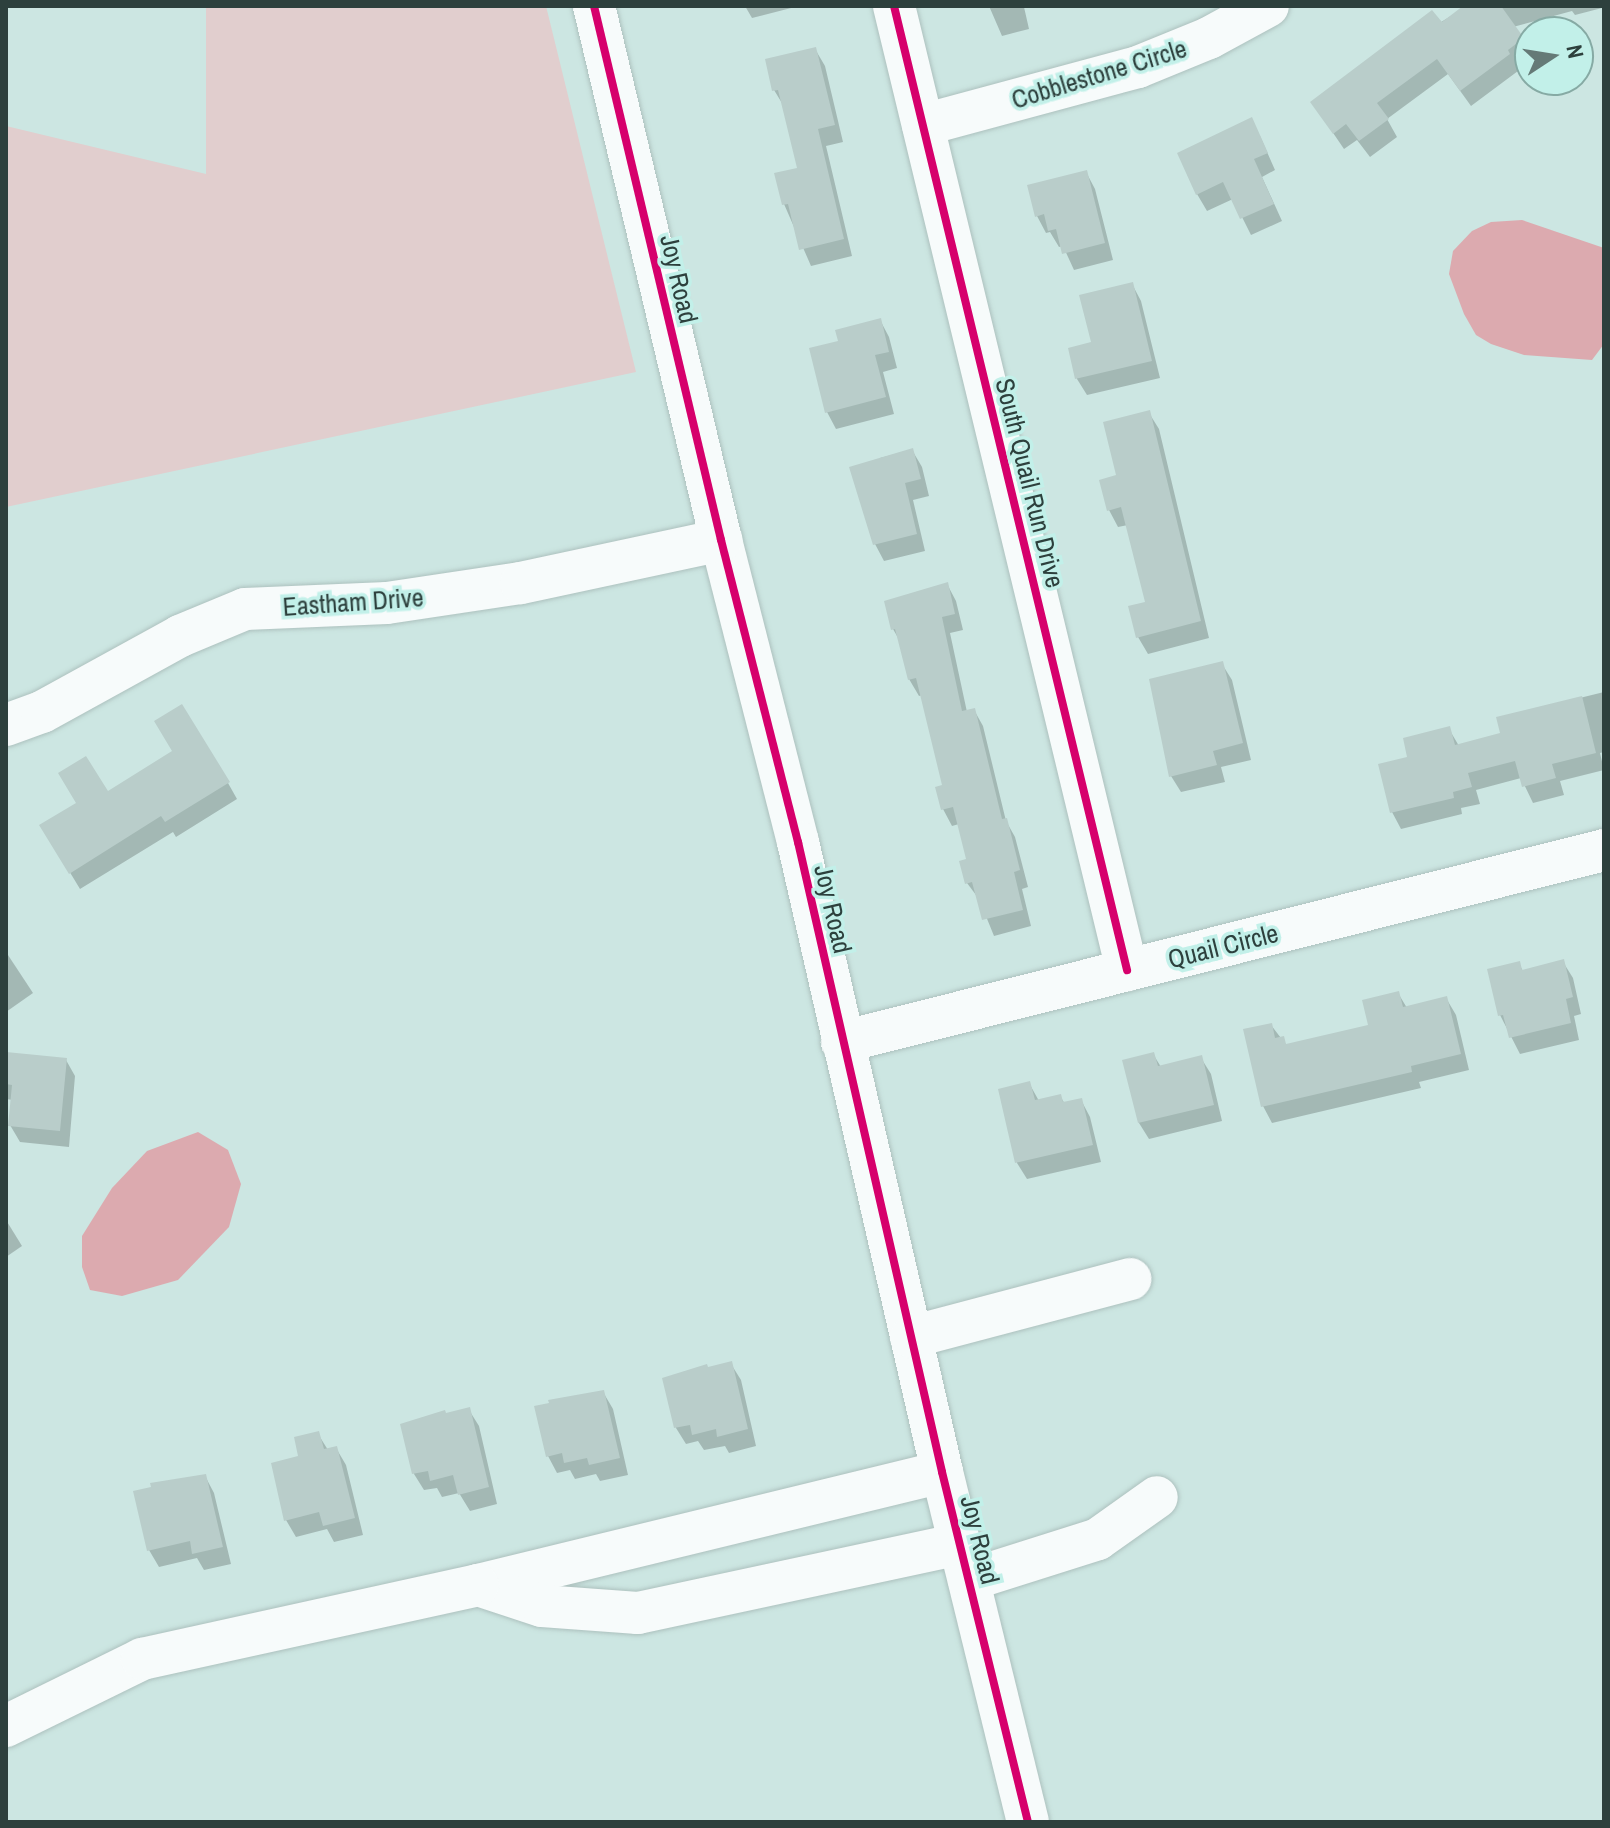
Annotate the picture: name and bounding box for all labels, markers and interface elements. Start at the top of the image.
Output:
north arrow [1514,16,1594,96]
street label: Cobblestone Circle [1008,33,1190,115]
text: N [1559,42,1592,61]
street label: Joy Road [654,232,704,326]
street label: South Quail Run Drive [989,375,1071,591]
street label: Eastham Drive [282,582,424,622]
street label: Joy Road [808,862,858,956]
street label: Quail Circle [1165,917,1281,975]
street label: Joy Road [954,1493,1006,1587]

